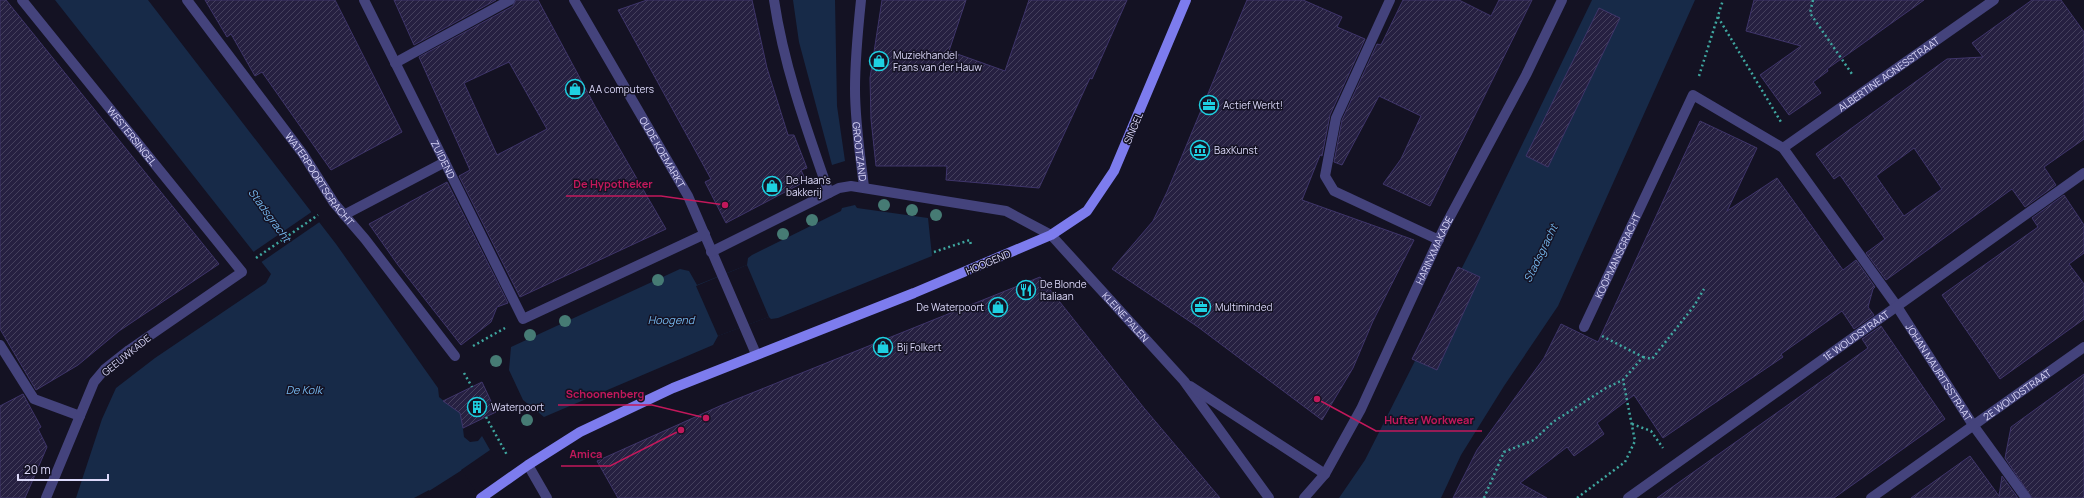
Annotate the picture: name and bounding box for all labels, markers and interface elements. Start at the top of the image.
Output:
street label: ALBERTINE AGNESSTRAAT [1835,33,1942,114]
place label: Muziekhandel Frans van der Hauw [893,48,982,74]
shop icon: Muziekhandel Frans van der Hauw [868,50,890,72]
shop icon: AA computers [564,78,586,100]
place label: AA computers [589,82,654,96]
office icon: Actief Werkt! [1198,94,1220,116]
place label: Actief Werkt! [1223,98,1283,112]
street label: WESTERSINGEL [104,104,160,169]
street label: SINGEL [1120,110,1146,146]
street label: OUDE KOEMARKT [636,114,689,190]
street label: GROOTZAND [849,121,870,182]
street label: WATERPOORTSGRACHT [282,130,357,229]
street label: ZUIDEND [428,138,459,181]
museum icon: BaxKunst [1189,139,1211,161]
place label: BaxKunst [1214,143,1258,157]
callout: De Hypotheker [566,173,661,196]
place label: De Haan's bakkerij [786,173,831,199]
shop icon: De Haan's bakkerij [761,175,783,197]
text: De Hypotheker [573,176,653,191]
water label: Stadsgracht [245,185,296,246]
street label: KOOPMANSGRACHT [1591,210,1644,301]
street label: HARINXMAKADE [1412,213,1456,287]
water label: Stadsgracht [1519,220,1561,285]
street label: HOOGEND [963,246,1013,278]
place label: De Blonde Italiaan [1040,277,1087,303]
restaurant icon: De Blonde Italiaan [1015,279,1037,301]
street label: KLEINE PALEN [1099,289,1152,345]
shop icon: De Waterpoort [987,296,1009,318]
office icon: Multiminded [1190,296,1212,318]
place label: De Waterpoort [916,300,984,314]
place label: Multiminded [1215,300,1273,314]
street label: 1E WOUDSTRAAT [1820,307,1892,364]
water label: Hoogend [648,312,696,327]
street label: JOHAN MAURITSSTRAAT [1903,321,1976,424]
street label: GEEUWKADE [98,331,154,379]
shop icon: Bij Folkert [872,336,894,358]
place label: Bij Folkert [897,340,941,354]
street label: 2E WOUDSTRAAT [1980,365,2054,423]
water label: De Kolk [286,382,324,397]
callout: Schoonenberg [558,382,652,405]
text: Schoonenberg [566,386,644,401]
building icon: Waterpoort [466,396,488,418]
place label: Waterpoort [491,400,544,414]
callout: Hufter Workwear [1376,408,1482,431]
text: Hufter Workwear [1384,412,1474,427]
callout: Amica [561,443,610,466]
text: Amica [570,446,602,461]
scale bar [18,456,108,482]
text: 20 m [24,461,51,478]

